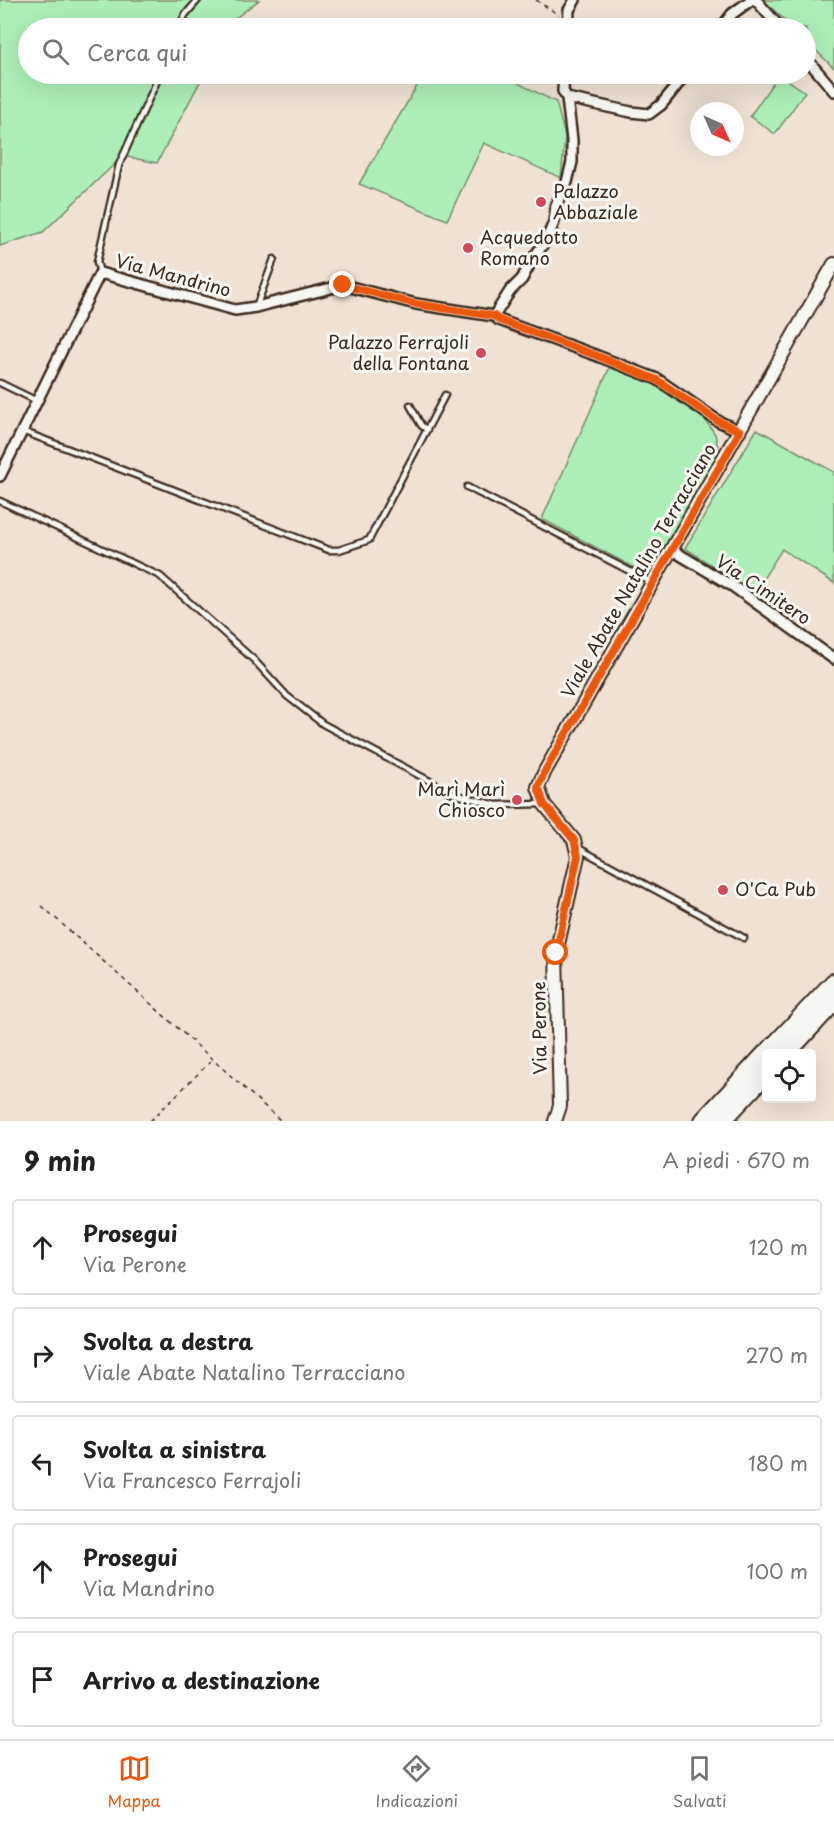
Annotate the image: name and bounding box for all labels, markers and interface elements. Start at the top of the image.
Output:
search box [18,18,816,84]
icon: search [39,35,72,68]
text: Cerca qui [87,35,187,68]
north arrow [690,102,744,156]
place label: Palazzo Abbaziale [553,177,638,225]
marker: Palazzo Abbaziale [534,195,548,209]
place label: Acquedotto Romano [480,223,578,271]
marker: Acquedotto Romano [461,241,475,255]
street label: Via Mandrino [113,246,234,303]
route end [329,271,355,297]
place label: Palazzo Ferrajoli della Fontana [328,328,470,376]
marker: Palazzo Ferrajoli della Fontana [474,346,488,360]
street label: Viale Abate Natalino Terracciano [553,438,722,703]
street label: Via Cimitero [711,547,817,631]
place label: Marì Marì Chiosco [418,775,505,823]
marker: Marì Marì Chiosco [510,793,524,807]
place label: O'Ca Pub [735,875,816,902]
marker: O'Ca Pub [716,883,730,897]
route start [542,939,568,965]
street label: Via Perone [524,981,553,1075]
map controls [762,1049,816,1103]
button: locate [762,1049,816,1103]
text: 9 min [24,1141,96,1180]
text: A piedi · 670 m [662,1145,810,1175]
text: Prosegui [83,1216,177,1249]
icon: ahead [26,1231,59,1264]
text: 120 m [749,1232,808,1262]
text: Via Perone [83,1249,187,1279]
text: Svolta a destra [83,1324,253,1357]
icon: right [26,1339,59,1372]
text: 270 m [745,1340,808,1370]
text: Viale Abate Natalino Terracciano [83,1357,405,1387]
text: Svolta a sinistra [83,1432,266,1465]
icon: left [26,1447,59,1480]
text: 180 m [748,1448,808,1478]
text: Via Francesco Ferrajoli [83,1465,301,1495]
text: Prosegui [83,1540,177,1573]
icon: ahead [26,1555,59,1588]
text: 100 m [747,1556,808,1586]
text: Via Mandrino [83,1573,215,1603]
icon: arrive [26,1663,59,1696]
text: Arrivo a destinazione [83,1663,320,1696]
tab: Mappa [107,1752,161,1812]
tab: Indicazioni [376,1752,458,1812]
tab: Salvati [673,1752,727,1812]

